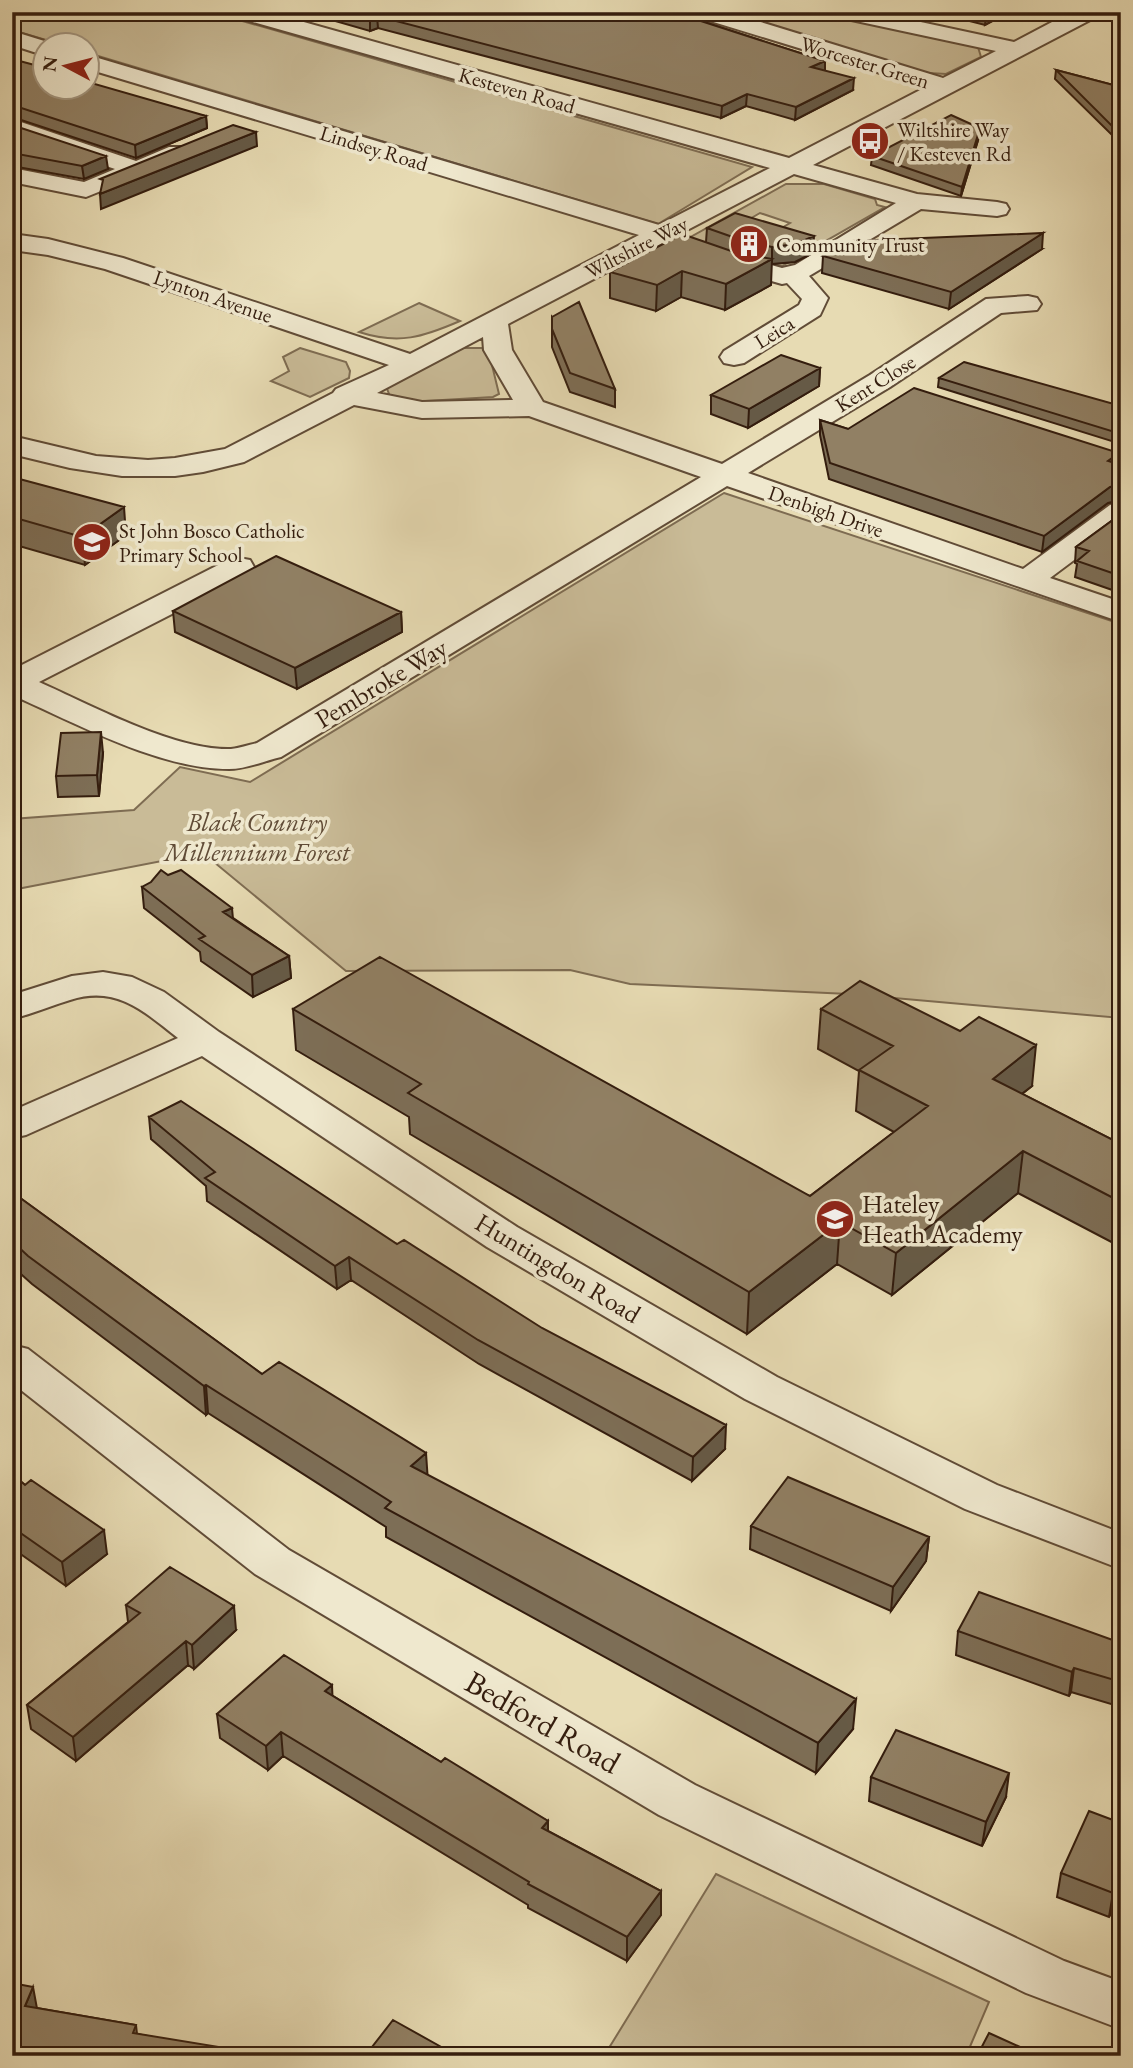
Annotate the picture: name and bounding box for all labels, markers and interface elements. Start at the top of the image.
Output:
street label: Worcester Green [797,30,933,94]
north arrow [32,32,102,102]
text: N [36,54,63,73]
street label: Kesteven Road [456,60,579,120]
place label: Wiltshire Way / Kesteven Rd [897,116,1012,167]
street label: Lindsey Road [317,119,432,177]
bus stop icon: Wiltshire Way / Kesteven Rd [849,120,891,162]
street label: Wiltshire Way [580,209,693,285]
building icon: Community Trust [728,223,770,265]
place label: Community Trust [776,231,925,258]
street label: Lynton Avenue [150,263,276,329]
street label: Leica [749,309,800,355]
street label: Kent Close [830,348,920,418]
street label: Denbigh Drive [765,479,887,543]
place label: St John Bosco Catholic Primary School [119,517,305,568]
school or university icon: St John Bosco Catholic Primary School [71,521,113,563]
street label: Pembroke Way [309,630,454,736]
park label: Black Country Millennium Forest [162,805,351,869]
place label: Hateley Heath Academy [862,1187,1023,1251]
school or university icon: Hateley Heath Academy [814,1198,856,1240]
street label: Huntingdon Road [469,1205,648,1331]
street label: Bedford Road [458,1661,629,1784]

